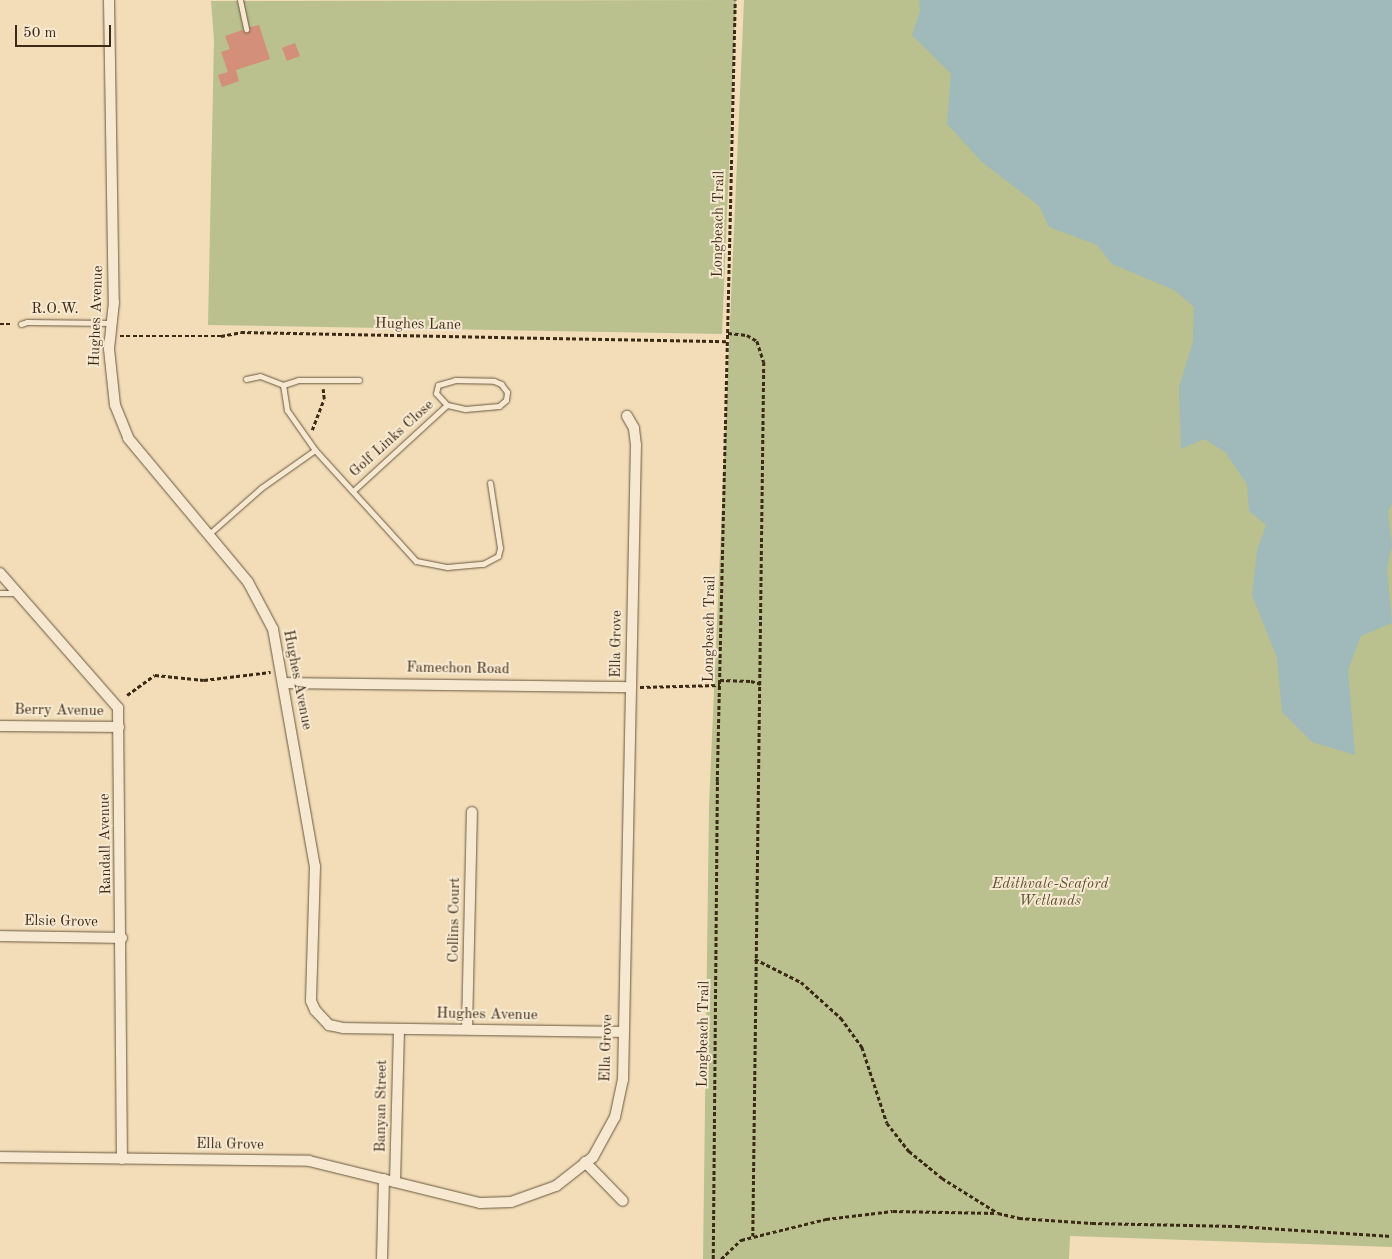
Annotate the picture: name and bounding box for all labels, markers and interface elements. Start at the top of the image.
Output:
scale bar [18,15,114,47]
text: 50 m [23,26,57,41]
street label: Longbeach Trail [709,170,729,278]
street label: Hughes Avenue [86,265,108,367]
street label: R.O.W. [31,301,79,319]
street label: Hughes Lane [375,315,461,335]
street label: Golf Links Close [346,396,438,482]
street label: Longbeach Trail [700,575,720,683]
street label: Ella Grove [607,610,627,678]
street label: Hughes Avenue [278,629,316,731]
street label: Famechon Road [406,659,510,679]
street label: Berry Avenue [14,701,104,721]
street label: Randall Avenue [96,793,116,895]
park label: Edithvale-Seaford Wetlands [992,875,1108,910]
street label: Collins Court [445,877,465,963]
street label: Elsie Grove [24,912,98,932]
street label: Longbeach Trail [694,980,714,1088]
street label: Hughes Avenue [436,1005,538,1025]
street label: Ella Grove [597,1014,617,1082]
street label: Banyan Street [372,1059,392,1153]
street label: Ella Grove [196,1135,264,1155]

